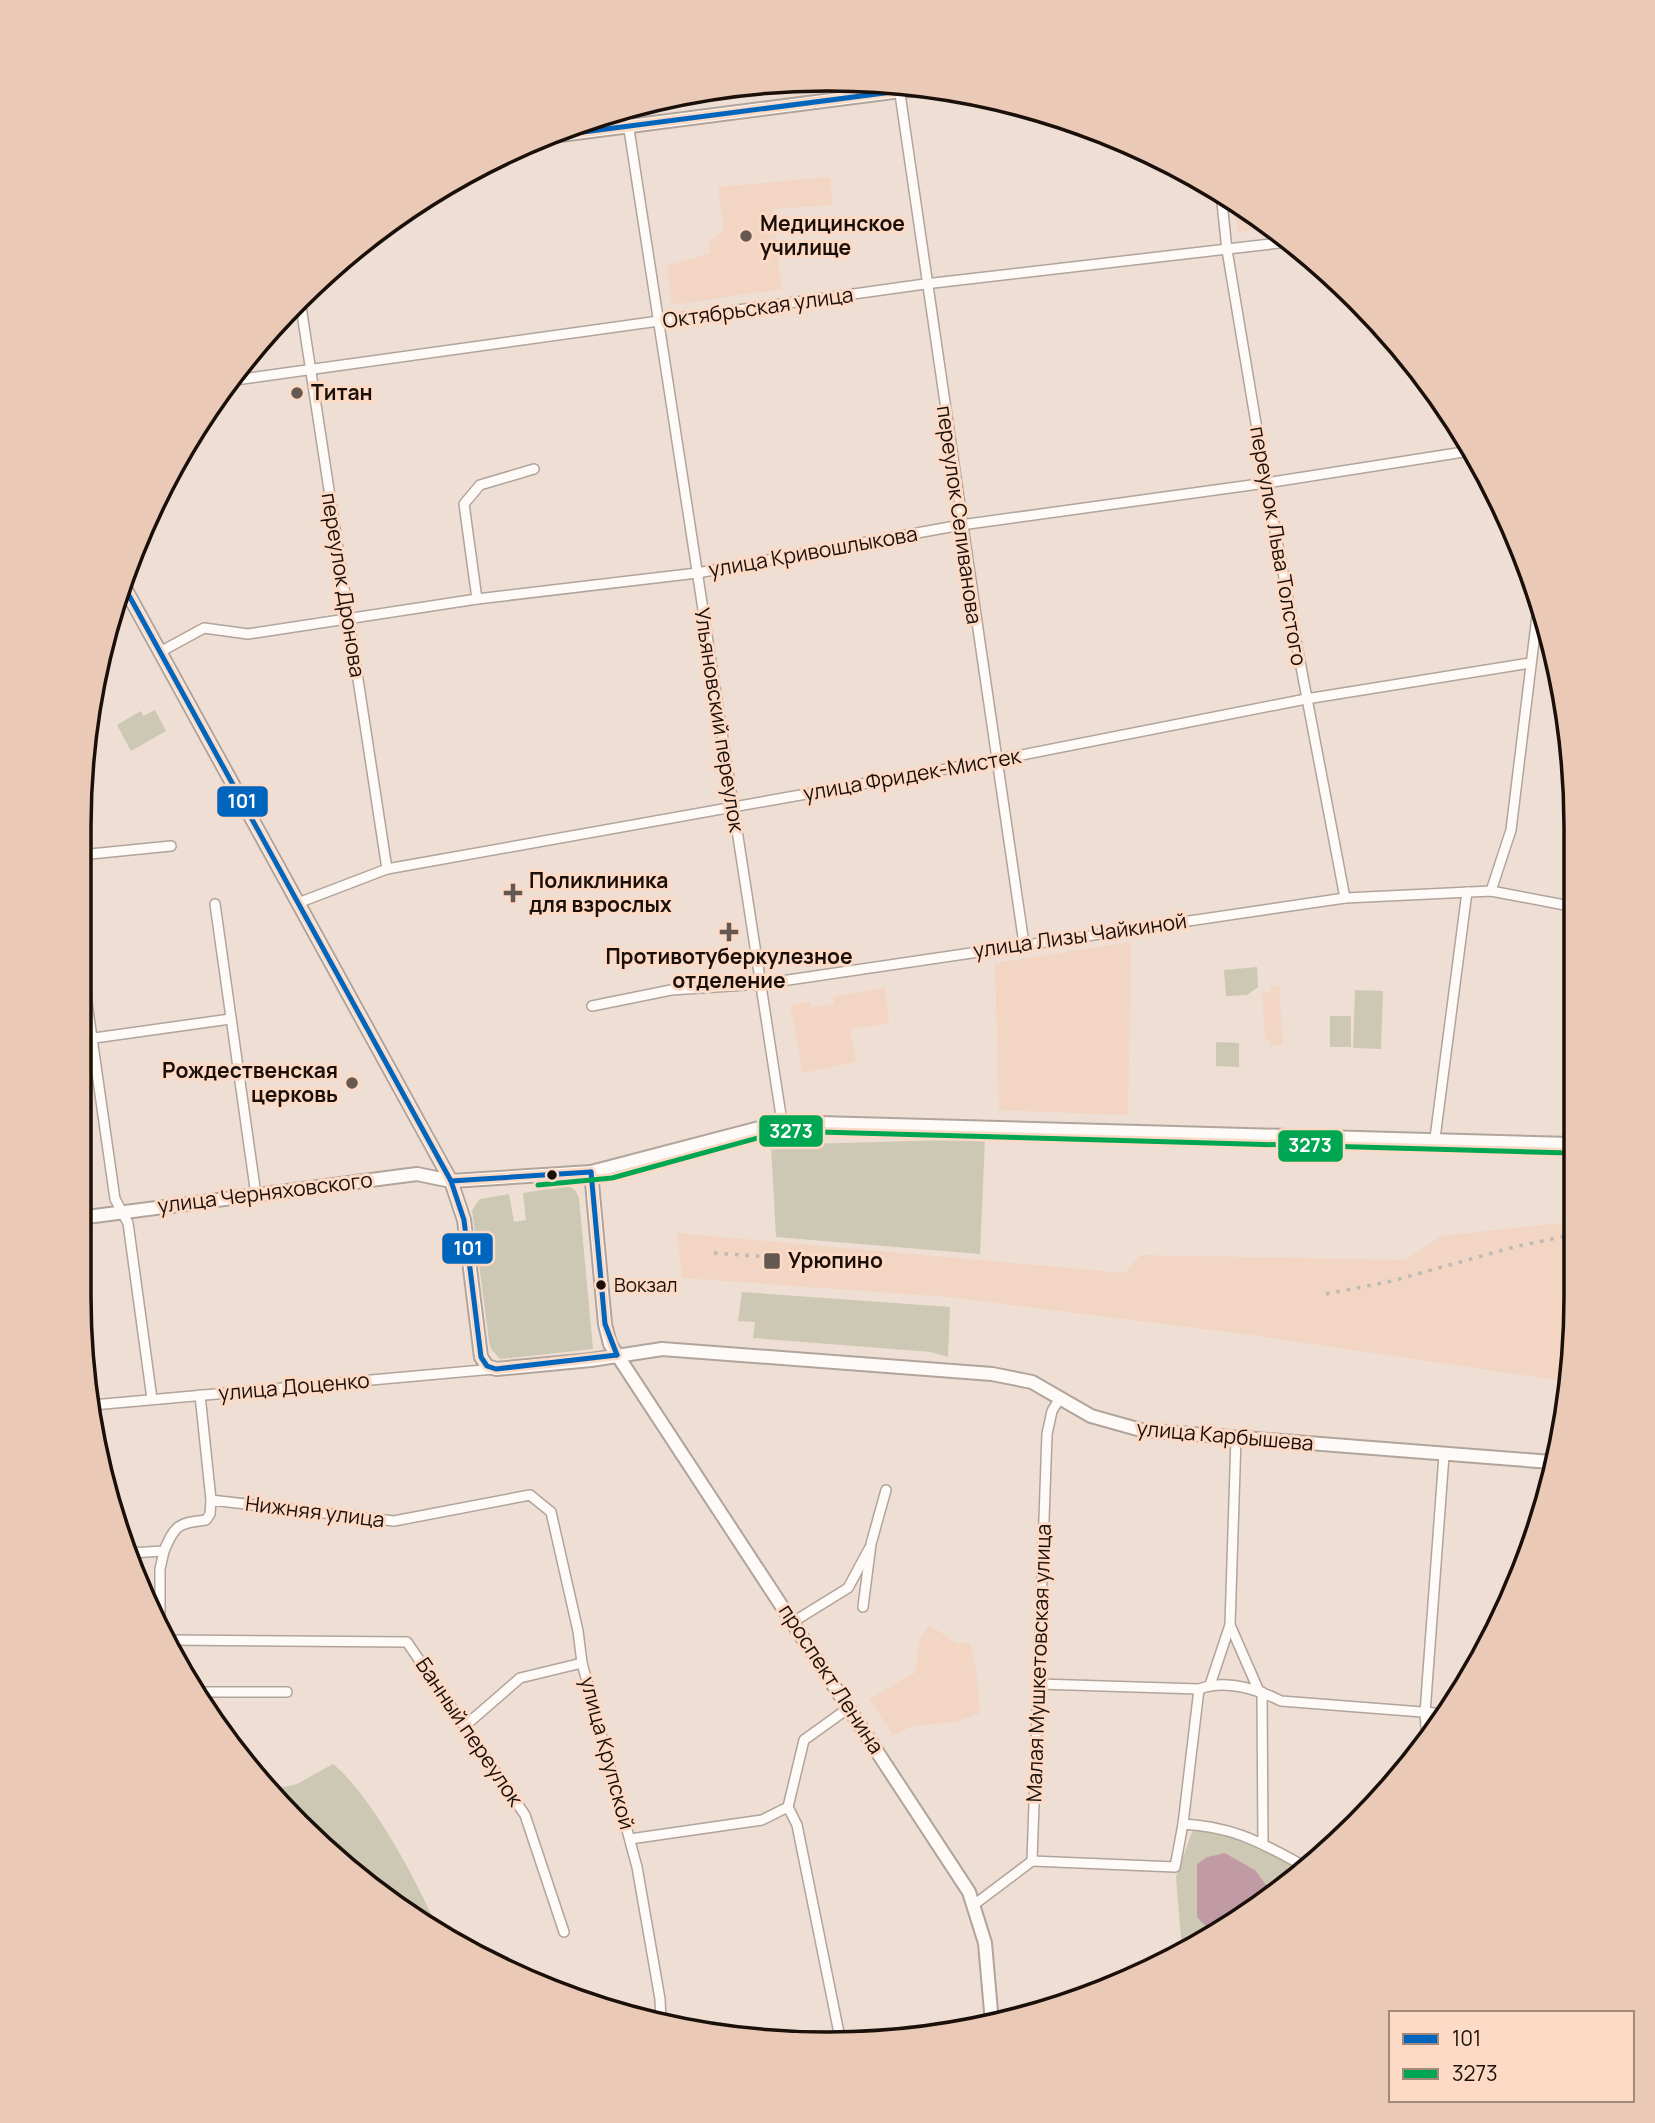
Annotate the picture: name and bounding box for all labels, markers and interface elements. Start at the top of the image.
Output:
place label: Медицинское училище [760,209,905,261]
marker: Медицинское училище [738,228,754,244]
street label: Октябрьская улица [661,280,855,334]
place label: Титан [311,378,373,406]
marker: Титан [289,385,305,401]
street label: переулок Селиванова [931,404,989,626]
street label: переулок Льва Толстого [1244,424,1314,668]
street label: переулок Дронова [316,491,372,679]
street label: улица Кривошлыкова [706,519,919,583]
street label: Ульяновский переулок [688,606,752,835]
street label: улица Фридек-Мистек [801,741,1023,807]
line badge: 101 [216,785,269,818]
text: 101 [227,788,257,814]
place label: Поликлиника для взрослых [529,866,672,918]
marker: Поликлиника для взрослых [503,883,523,903]
street label: улица Лизы Чайкиной [971,906,1188,964]
marker: Противотуберкулезное отделение [719,922,739,942]
place label: Противотуберкулезное отделение [605,942,853,994]
place label: Рождественская церковь [162,1056,338,1108]
marker: Рождественская церковь [344,1075,360,1091]
line badge: 3273 [758,1114,824,1148]
text: 3273 [769,1118,813,1144]
line badge: 3273 [1277,1129,1344,1163]
text: 3273 [1288,1132,1332,1158]
street label: улица Черняховского [156,1165,374,1219]
unlabelled marker [545,1168,559,1182]
line badge: 101 [441,1232,494,1265]
text: 101 [453,1235,483,1261]
place label: Урюпино [788,1246,883,1274]
marker: Урюпино [762,1251,782,1271]
place label: Вокзал [614,1272,677,1298]
marker: Вокзал [594,1278,608,1292]
street label: улица Доценко [217,1365,371,1407]
street label: улица Карбышева [1135,1413,1315,1457]
street label: Нижняя улица [244,1489,386,1533]
street label: Малая Мушкетовская улица [1019,1523,1057,1803]
street label: проспект Ленина [773,1598,891,1759]
street label: Банный переулок [410,1652,530,1812]
street label: улица Крупской [574,1673,642,1832]
legend [1389,2011,1634,2102]
text: 101 [1452,2024,1481,2052]
text: 3273 [1452,2059,1498,2087]

